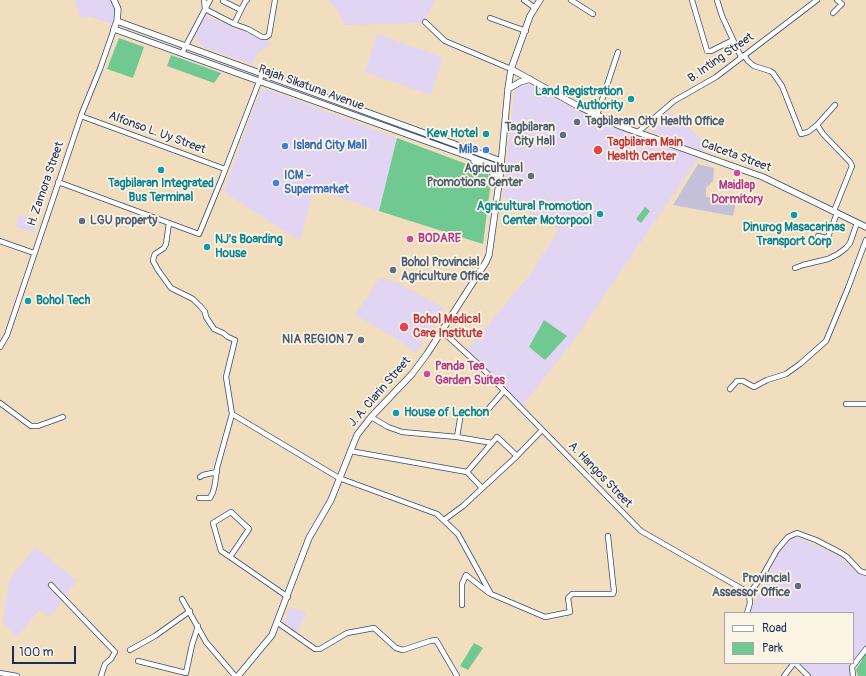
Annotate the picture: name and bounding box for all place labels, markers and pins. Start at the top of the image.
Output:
place label: Land Registration Authority [535,85,623,113]
marker: Land Registration Authority [626,94,636,104]
place label: Tagbilaran City Health Office [585,115,724,129]
marker: Tagbilaran City Health Office [572,117,582,127]
place label: Tagbilaran City Hall [505,121,555,149]
place label: Kew Hotel [426,127,478,141]
marker: Kew Hotel [481,129,491,139]
marker: Tagbilaran City Hall [558,130,568,140]
place label: Tagbilaran Main Health Center [607,136,683,164]
place label: Island City Mall [293,139,367,153]
marker: Island City Mall [280,141,290,151]
place label: Mila [459,143,478,157]
marker: Tagbilaran Main Health Center [592,144,604,156]
marker: Mila [481,145,491,155]
place label: Agricultural Promotions Center [427,162,523,190]
marker: Tagbilaran Integrated Bus Terminal [156,165,166,175]
marker: Maidlap Dormitory [732,168,742,178]
place label: ICM - Supermarket [284,169,349,197]
marker: Agricultural Promotions Center [526,171,536,181]
place label: Tagbilaran Integrated Bus Terminal [108,177,214,205]
marker: ICM - Supermarket [271,178,281,188]
place label: Maidlap Dormitory [711,179,763,207]
place label: Agricultural Promotion Center Motorpool [477,200,592,228]
marker: Agricultural Promotion Center Motorpool [595,209,605,219]
marker: Dinurog Masacarinas Transport Corp [789,210,799,220]
place label: LGU property [90,214,157,228]
marker: LGU property [77,216,87,226]
place label: Dinurog Masacarinas Transport Corp [743,221,845,249]
place label: BODARE [418,232,461,246]
place label: NJ's Boarding House [215,233,283,261]
marker: BODARE [405,234,415,244]
marker: NJ's Boarding House [202,242,212,252]
place label: Bohol Provincial Agriculture Office [401,256,489,284]
marker: Bohol Provincial Agriculture Office [388,265,398,275]
place label: Bohol Tech [36,294,90,308]
marker: Bohol Tech [23,296,33,306]
place label: Bohol Medical Care Institute [413,313,482,341]
marker: Bohol Medical Care Institute [398,321,410,333]
place label: NIA REGION 7 [282,333,353,347]
marker: NIA REGION 7 [356,335,366,345]
place label: Panda Tea Garden Suites [435,360,505,388]
marker: Panda Tea Garden Suites [422,369,432,379]
place label: House of Lechon [404,406,489,420]
marker: House of Lechon [391,408,401,418]
place label: Provincial Assessor Office [712,572,790,600]
marker: Provincial Assessor Office [793,581,803,591]

